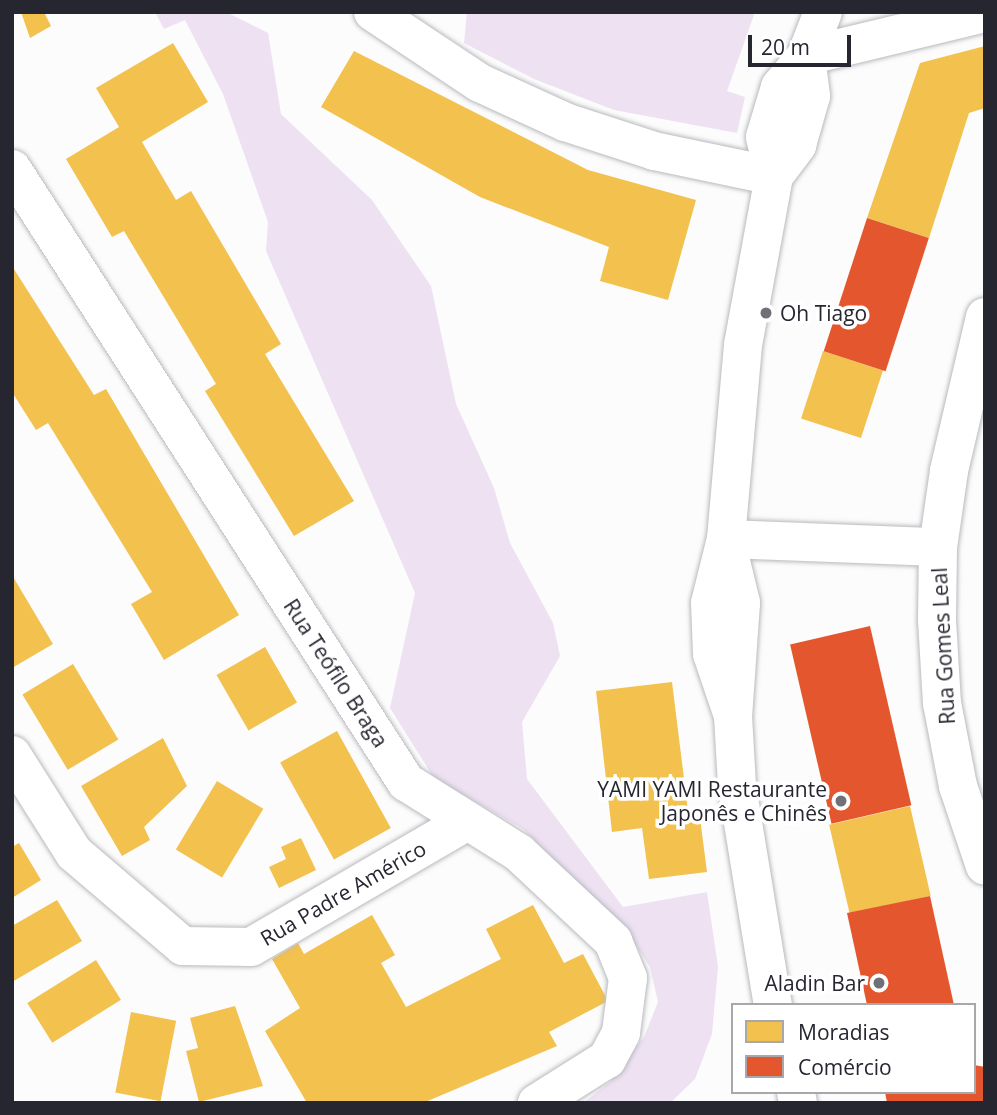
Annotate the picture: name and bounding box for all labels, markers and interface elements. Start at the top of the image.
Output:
scale bar [752,21,855,65]
text: 20 m [761,33,810,61]
place label: Oh Tiago [780,300,867,326]
marker: Oh Tiago [758,305,774,321]
street label: Rua Gomes Leal [926,567,960,725]
street label: Rua Teófilo Braga [279,594,393,752]
place label: YAMI YAMI Restaurante Japonês e Chinês [597,776,827,826]
marker: YAMI YAMI Restaurante Japonês e Chinês [833,793,849,809]
street label: Rua Padre Américo [256,835,430,951]
place label: Aladin Bar [764,970,865,996]
marker: Aladin Bar [871,975,887,991]
legend [731,1003,976,1094]
text: Moradias [798,1018,890,1046]
text: Comércio [798,1053,892,1081]

